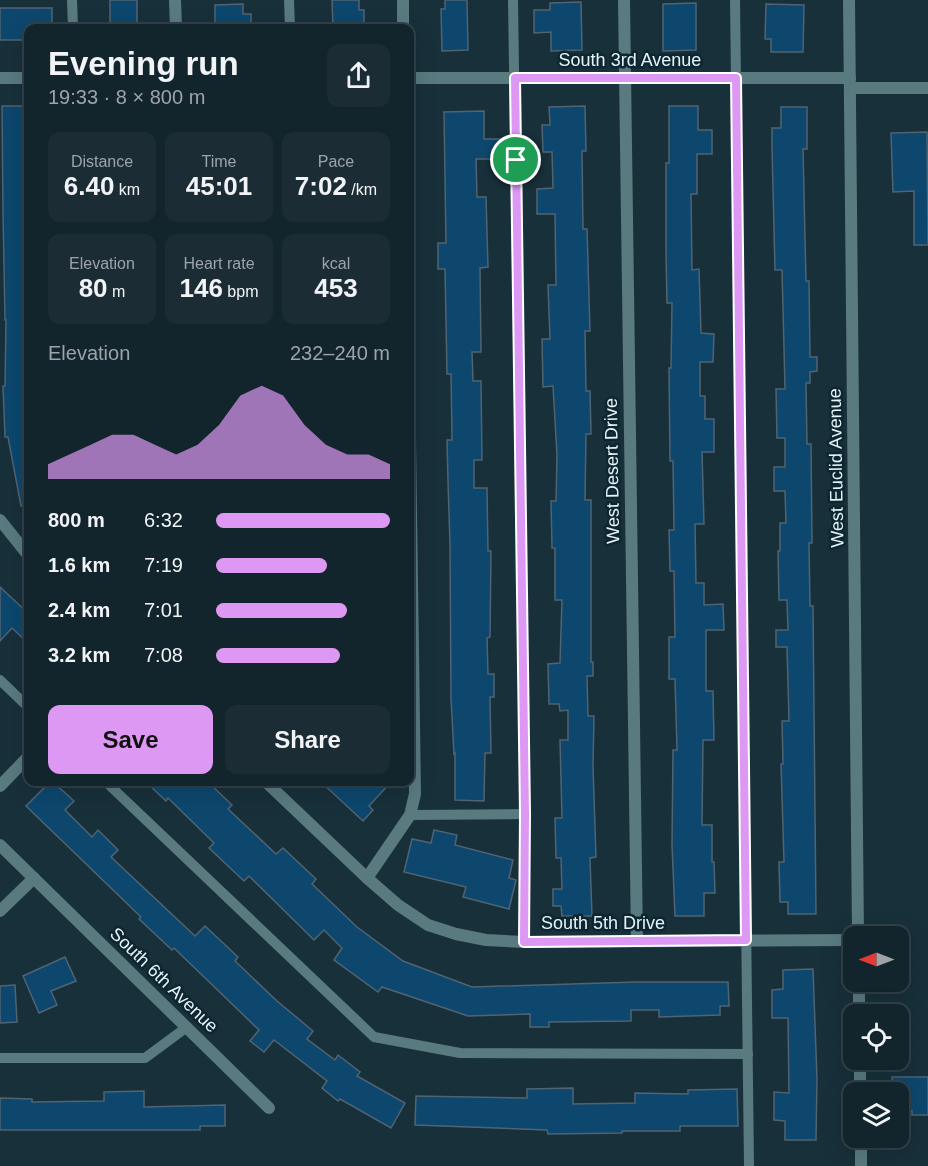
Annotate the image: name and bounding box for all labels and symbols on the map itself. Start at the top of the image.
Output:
street label: South 3rd Avenue [559,50,701,70]
pin [490,134,541,185]
street label: West Euclid Avenue [825,388,847,548]
street label: West Desert Drive [601,398,623,544]
street label: South 5th Drive [541,913,665,933]
street label: South 6th Avenue [106,924,222,1036]
north arrow [843,926,909,992]

